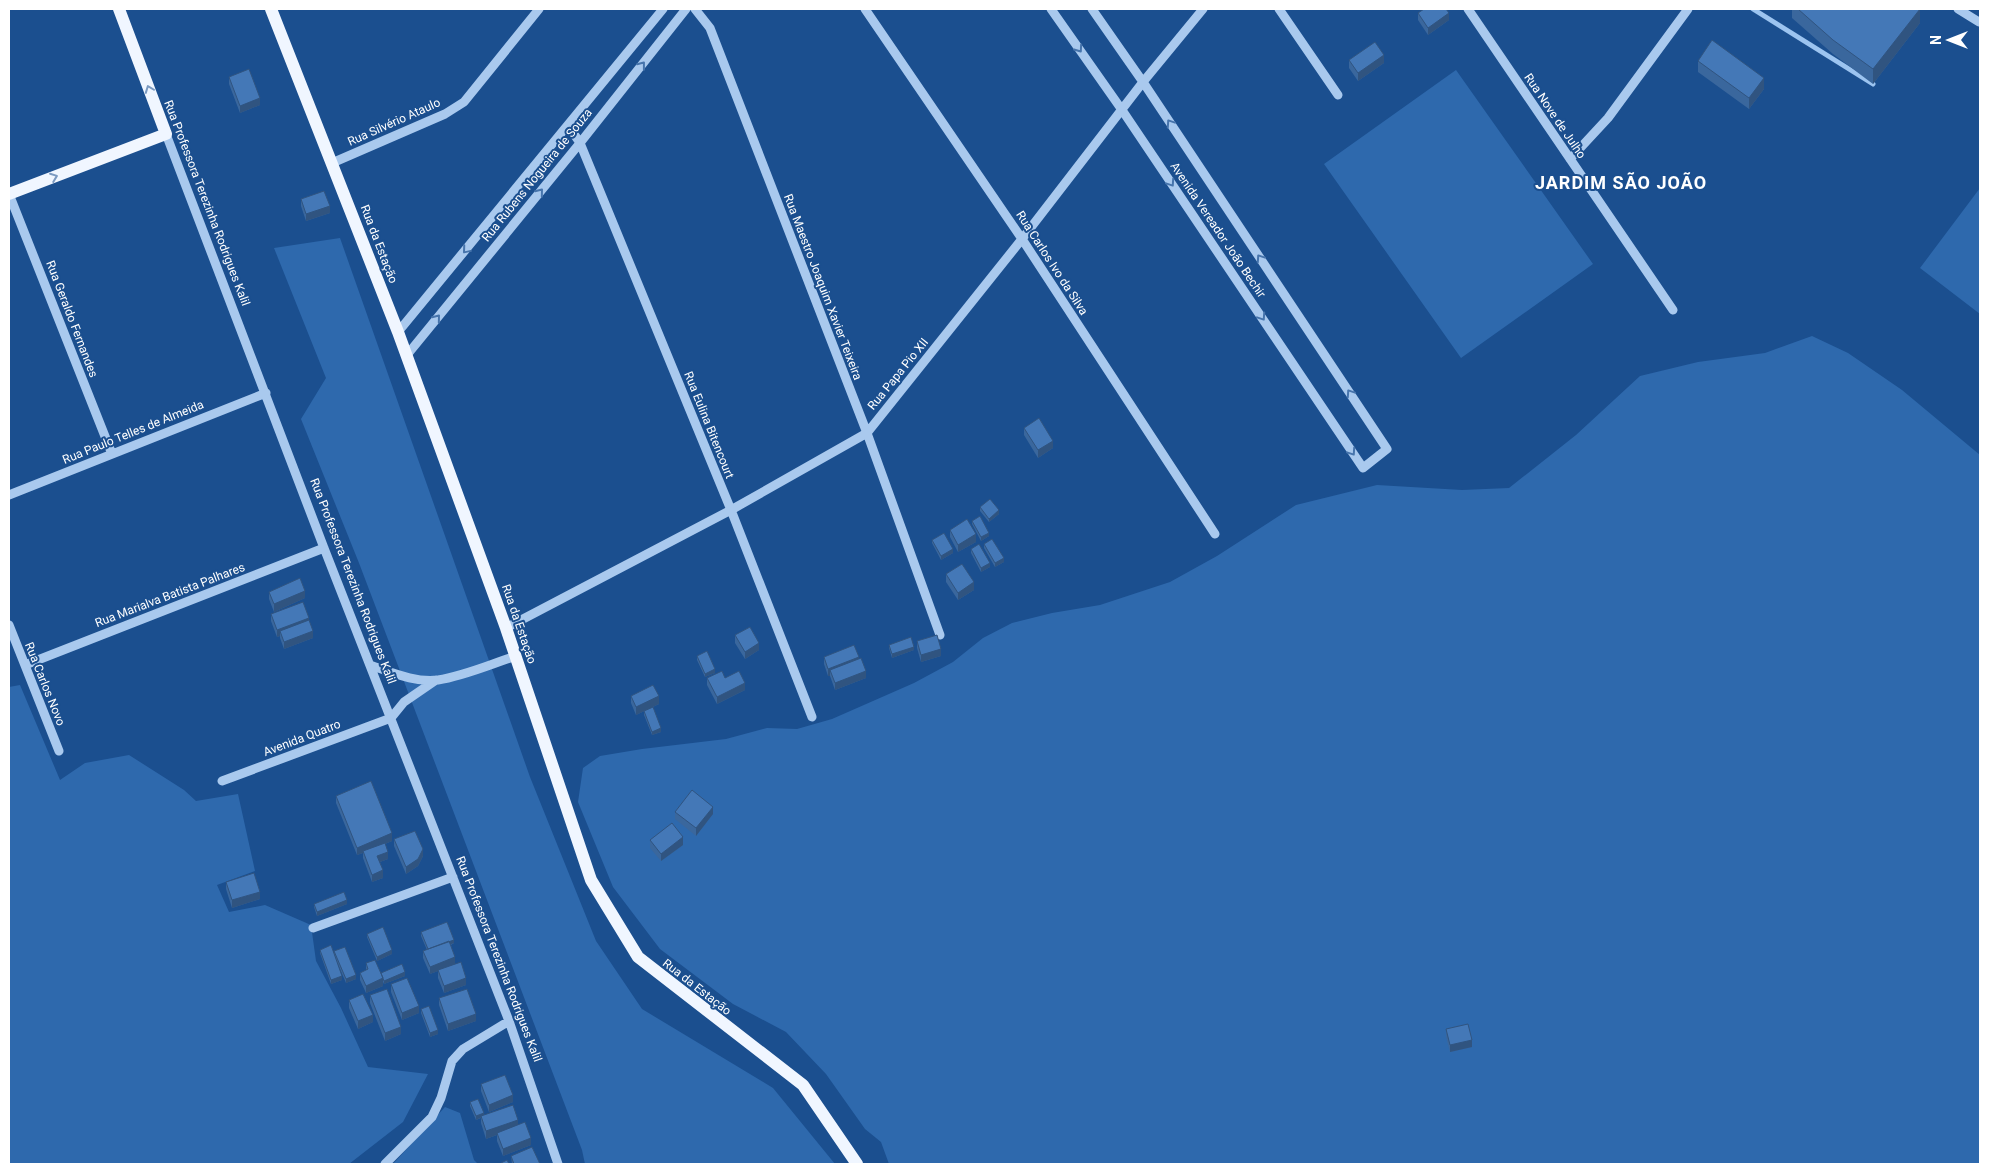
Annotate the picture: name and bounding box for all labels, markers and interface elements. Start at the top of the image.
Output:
north arrow [1924,15,1974,65]
text: N [1928,35,1944,45]
one-way arrow [1073,43,1082,52]
one-way arrow [636,62,644,71]
street label: Rua Nove de Julho [1521,71,1589,161]
one-way arrow [145,85,155,94]
street label: Rua Silvério Ataulo [346,95,443,149]
street label: Rua Professora Terezinha Rodrigues Kalil [161,98,253,308]
street label: Rua Rubens Nogueira de Souza [479,106,595,244]
one-way arrow [1167,119,1176,128]
street label: Avenida Vereador João Bechir [1167,160,1269,300]
one-way arrow [50,172,58,182]
district label: JARDIM SÃO JOÃO [1535,172,1707,193]
one-way arrow [1165,177,1174,186]
one-way arrow [535,188,544,197]
street label: Rua Maestro Joaquim Xavier Teixeira [781,192,865,382]
street label: Rua da Estação [358,203,400,285]
street label: Rua Carlos Ivo da Silva [1013,208,1091,318]
one-way arrow [463,244,471,253]
one-way arrow [1257,254,1266,264]
street label: Rua Geraldo Fernandes [43,259,101,379]
one-way arrow [1256,312,1265,321]
one-way arrow [432,314,441,323]
street label: Rua Papa Pio XII [865,335,931,413]
street label: Rua Eulina Bitencourt [681,369,737,481]
one-way arrow [1347,390,1356,399]
street label: Rua Paulo Telles de Almeida [60,397,206,467]
one-way arrow [1346,447,1356,456]
street label: Rua Professora Terezinha Rodrigues Kalil [307,476,399,686]
street label: Rua Marialva Batista Palhares [93,560,247,630]
street label: Rua da Estação [499,583,539,666]
street label: Rua Carlos Novo [22,640,68,728]
street label: Avenida Quatro [261,717,343,759]
street label: Rua Professora Terezinha Rodrigues Kalil [453,854,545,1064]
street label: Rua da Estação [660,956,734,1018]

